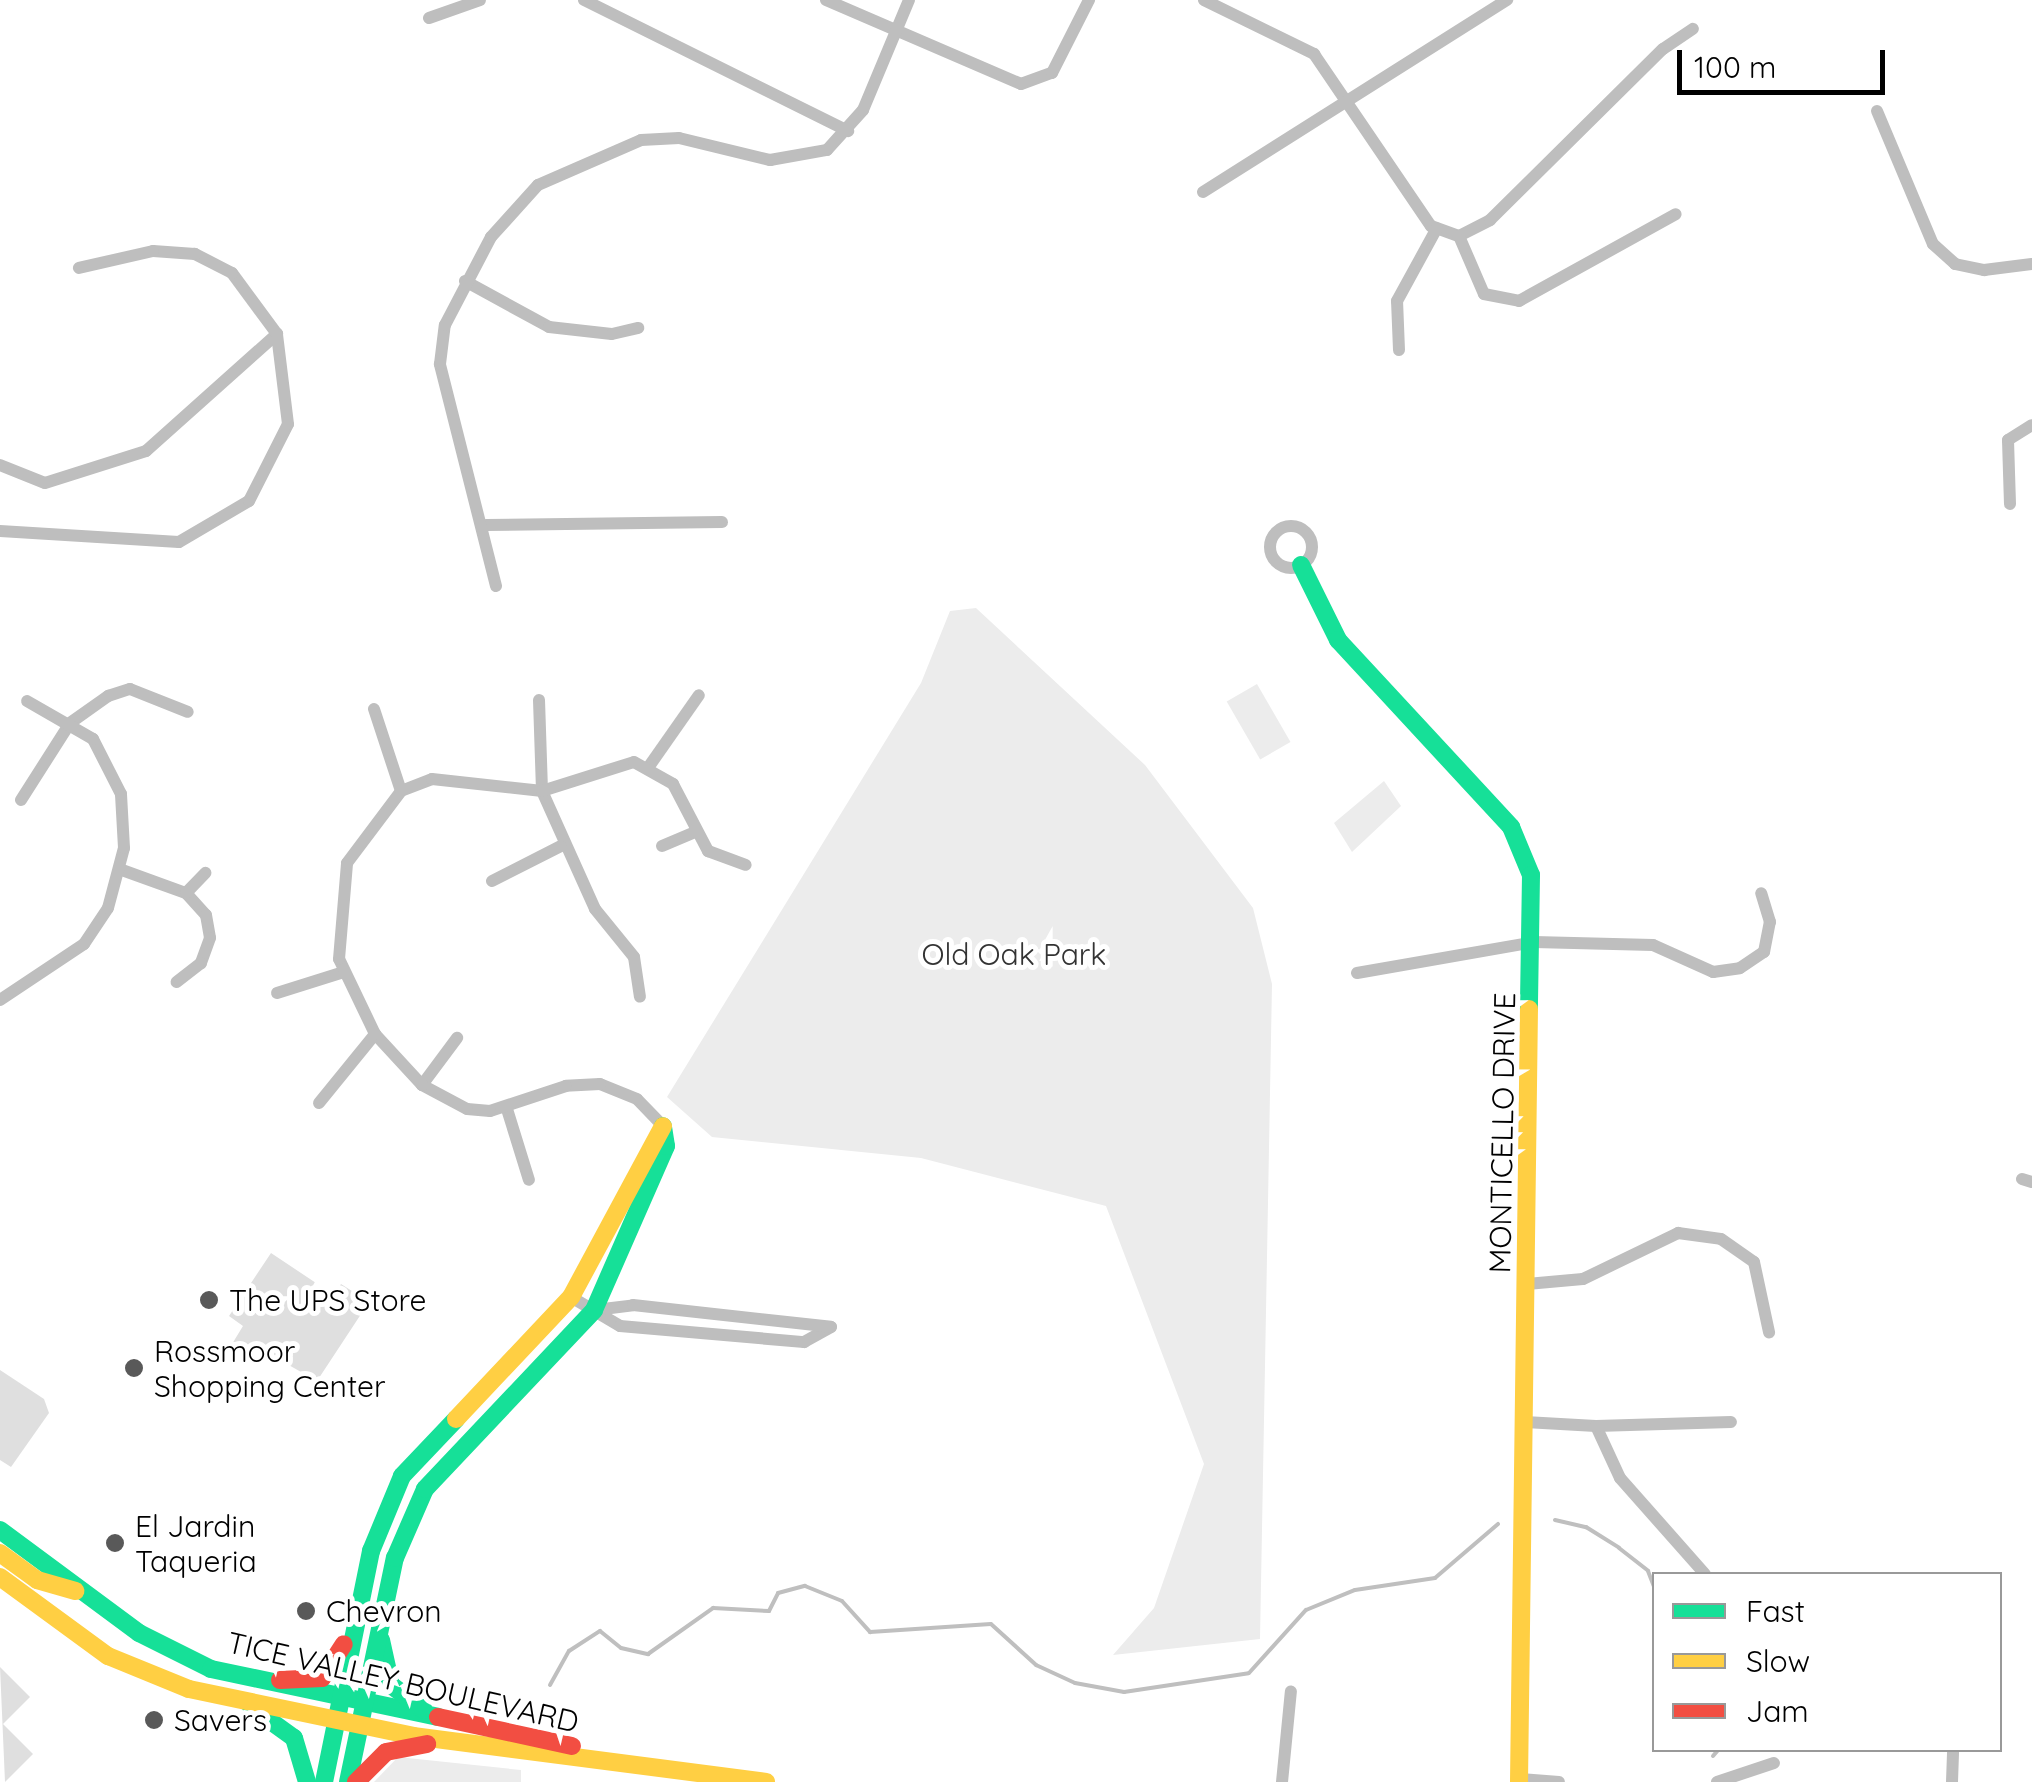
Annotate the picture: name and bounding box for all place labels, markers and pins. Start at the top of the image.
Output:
place label: The UPS Store [229,1282,426,1318]
marker: The UPS Store [198,1289,220,1311]
place label: Rossmoor Shopping Center [154,1333,385,1404]
marker: Rossmoor Shopping Center [123,1357,145,1379]
place label: El Jardin Taqueria [135,1508,257,1578]
marker: El Jardin Taqueria [104,1532,126,1554]
place label: Chevron [326,1593,442,1629]
marker: Chevron [295,1600,317,1622]
place label: Savers [174,1702,267,1738]
marker: Savers [143,1709,165,1731]

